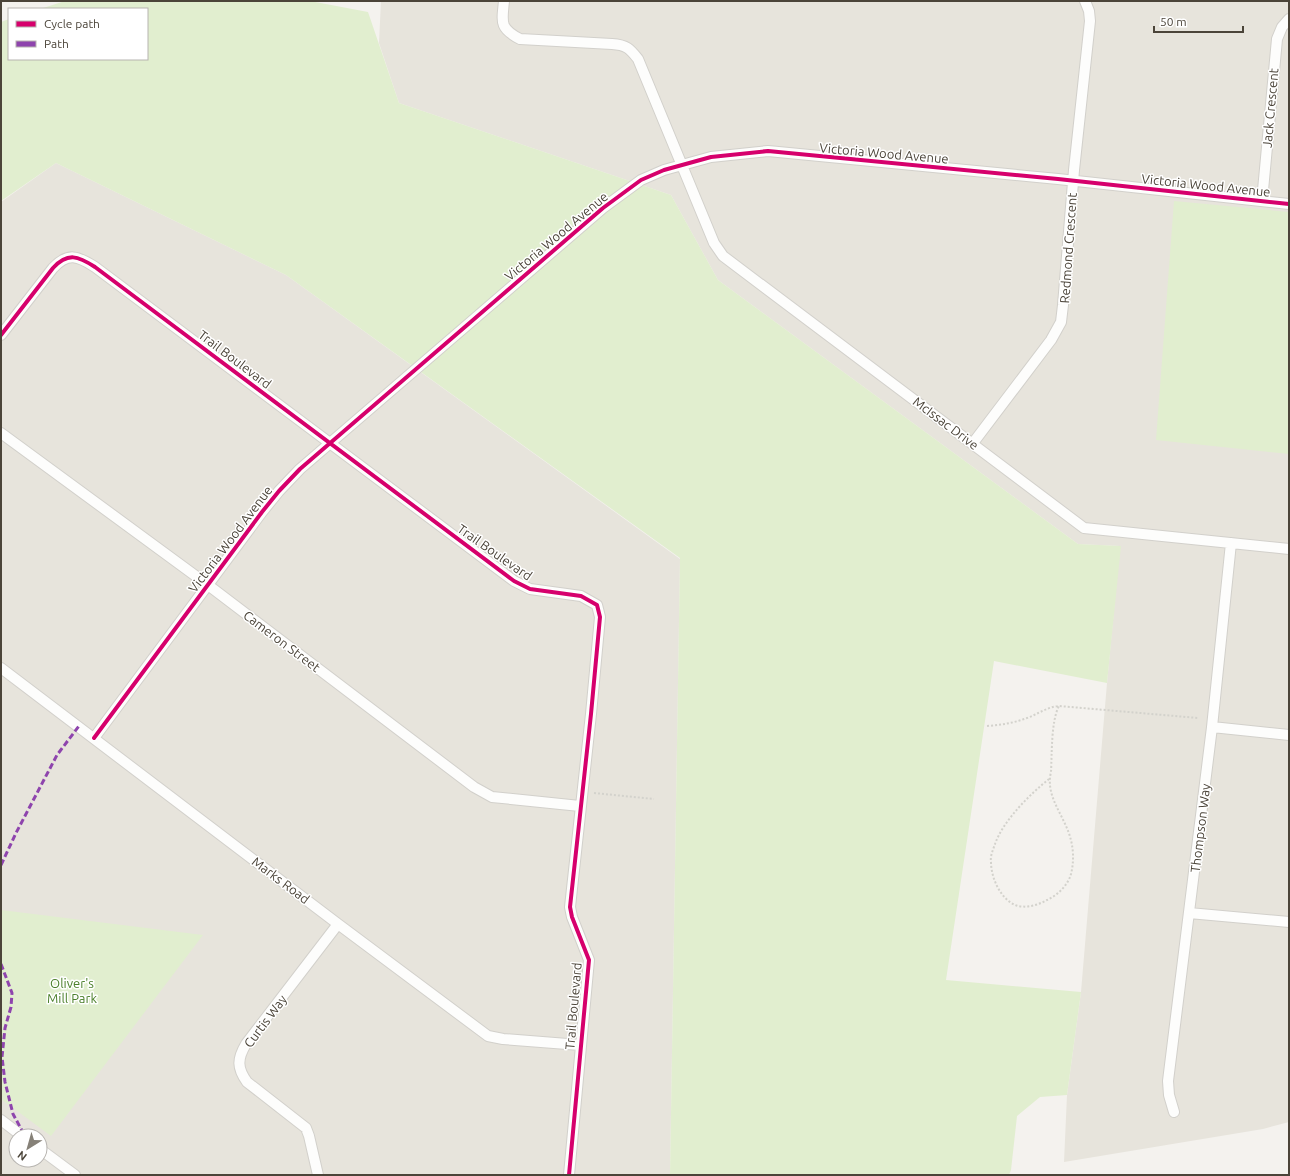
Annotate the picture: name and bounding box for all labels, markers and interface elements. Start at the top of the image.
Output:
legend [8,8,148,60]
scale bar [1154,8,1243,34]
text: 50 m [1160,15,1187,28]
text: Cycle path [44,17,100,30]
text: Path [44,37,69,50]
street label: Jack Crescent [1260,67,1280,149]
street label: Victoria Wood Avenue [819,140,949,166]
street label: Victoria Wood Avenue [1141,171,1271,199]
street label: Victoria Wood Avenue [502,189,610,283]
street label: Redmond Crescent [1057,192,1079,304]
street label: Trail Boulevard [196,327,274,391]
street label: McIssac Drive [910,394,982,452]
street label: Victoria Wood Avenue [185,483,275,595]
street label: Trail Boulevard [455,521,535,583]
street label: Cameron Street [241,608,323,674]
street label: Thompson Way [1188,783,1212,873]
street label: Marks Road [250,854,312,906]
street label: Trail Boulevard [562,962,584,1050]
park label: Oliver's Mill Park [47,976,97,1005]
street label: Curtis Way [241,992,289,1050]
north arrow [8,1128,48,1168]
text: N [15,1149,29,1163]

